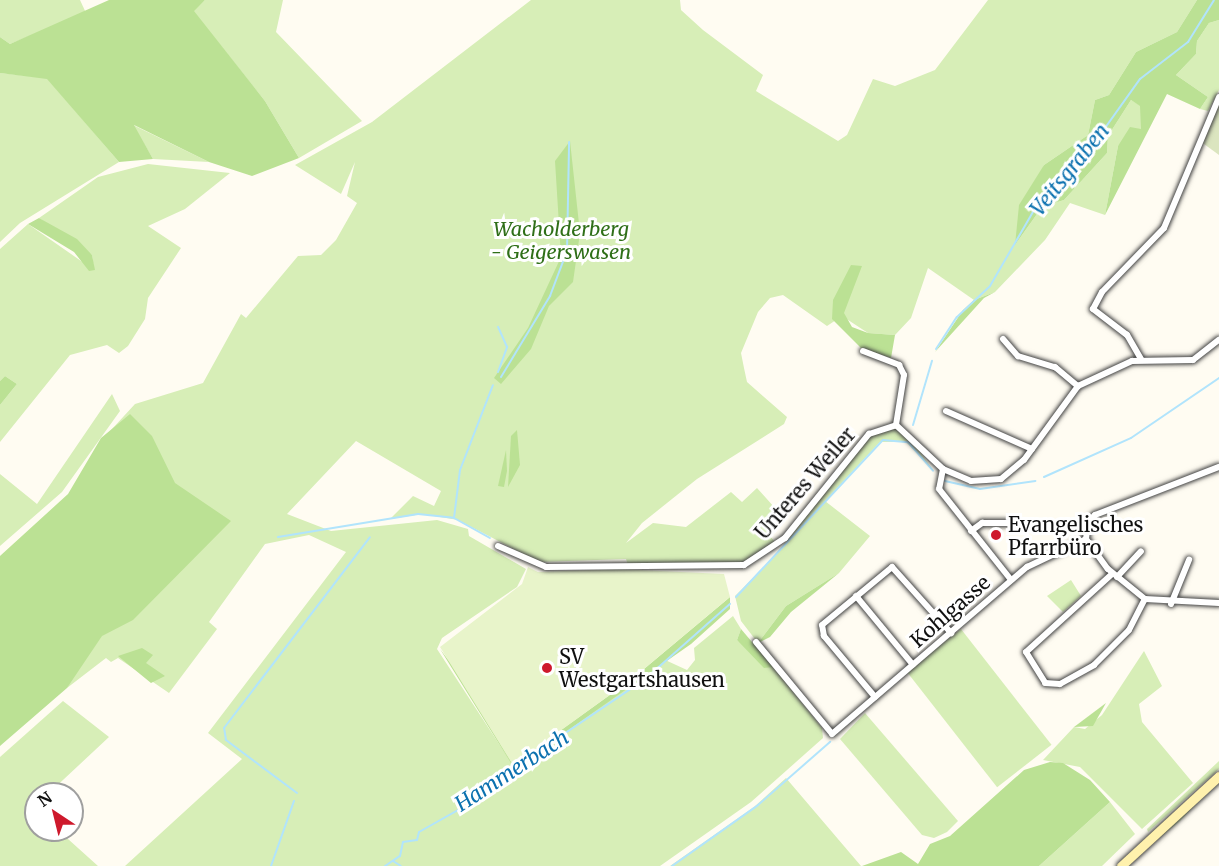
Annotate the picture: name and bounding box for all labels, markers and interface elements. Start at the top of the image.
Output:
water label: Veitsgraben [1025,119,1115,221]
park label: Wacholderberg - Geigerswasen [491,217,631,264]
street label: Unteres Weiler [750,422,860,544]
place label: Evangelisches Pfarrbüro [1008,512,1143,559]
marker: Evangelisches Pfarrbüro [989,528,1003,542]
street label: Kohlgasse [905,570,995,652]
place label: SV Westgartshausen [559,644,725,691]
marker: SV Westgartshausen [540,661,554,675]
water label: Hammerbach [450,725,574,817]
north arrow [24,782,84,842]
text: N [34,787,56,811]

